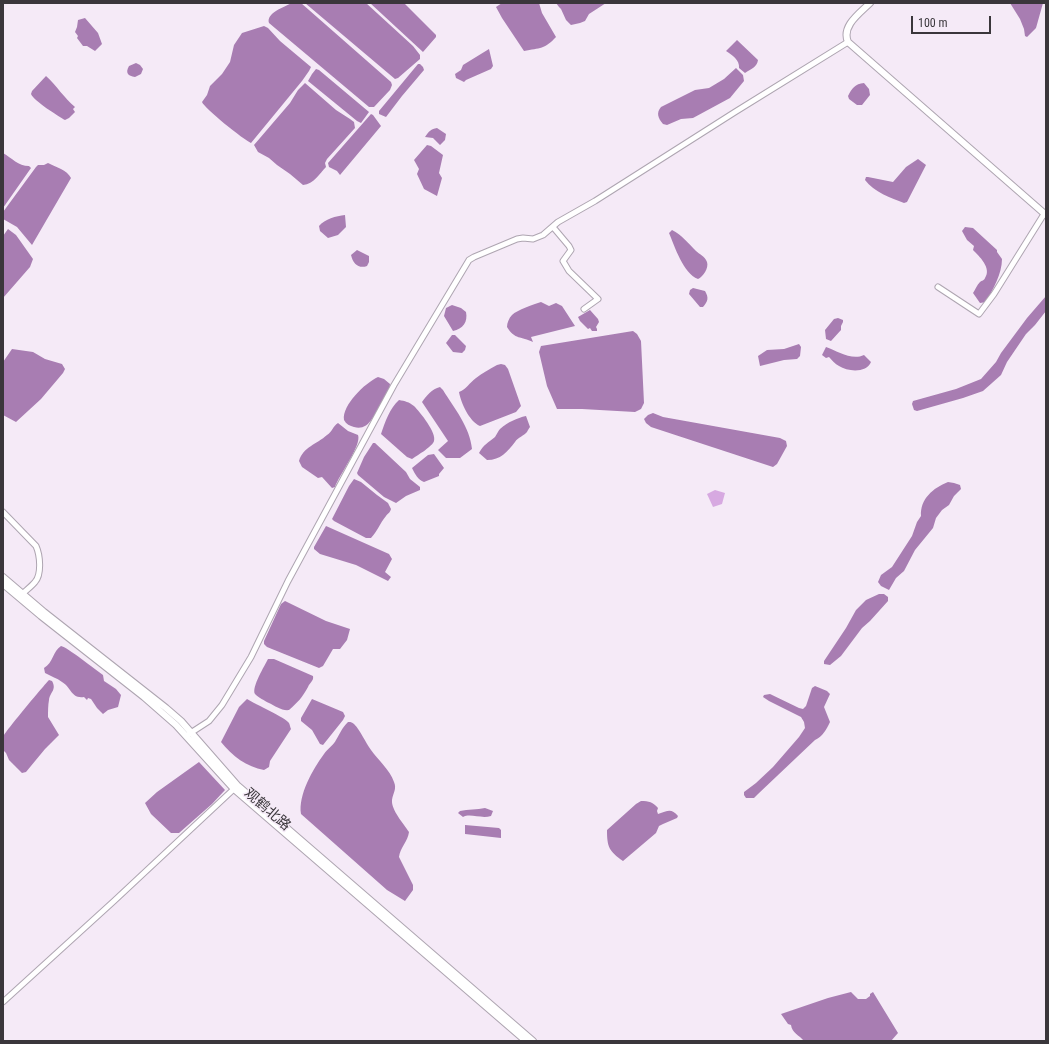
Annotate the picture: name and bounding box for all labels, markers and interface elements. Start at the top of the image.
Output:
scale bar [913,8,993,34]
text: 100 m [918,16,948,30]
street label: 观鹤北路 [240,785,294,835]

